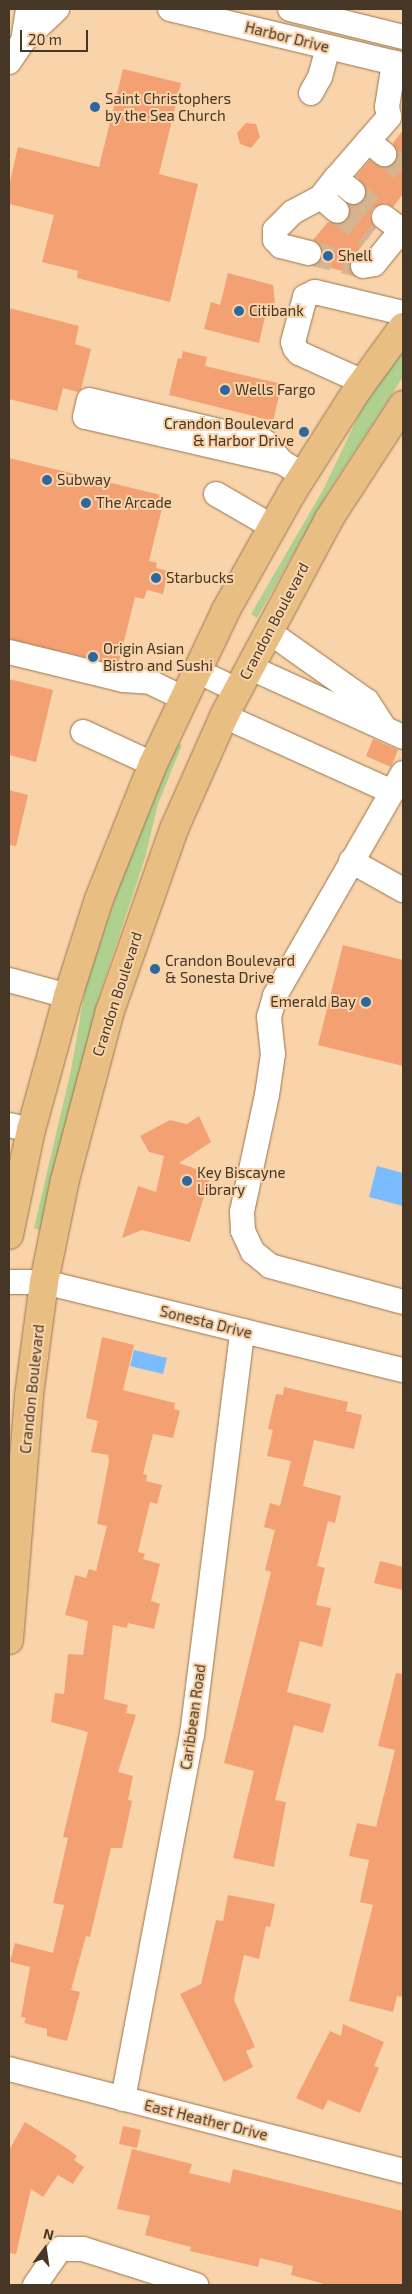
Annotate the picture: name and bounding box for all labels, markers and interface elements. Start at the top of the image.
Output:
street label: Harbor Drive [243,18,331,56]
scale bar [22,20,90,52]
text: 20 m [28,30,62,48]
place label: Saint Christophers by the Sea Church [105,89,231,124]
marker: Saint Christophers by the Sea Church [89,101,101,113]
place label: Shell [338,247,372,265]
marker: Shell [322,250,334,262]
place label: Citibank [249,302,304,320]
marker: Citibank [233,305,245,317]
place label: Wells Fargo [235,381,316,399]
marker: Wells Fargo [219,384,231,396]
place label: Crandon Boulevard & Harbor Drive [164,414,294,449]
marker: Crandon Boulevard & Harbor Drive [298,426,310,438]
place label: Subway [57,471,111,489]
marker: Subway [41,474,53,486]
place label: The Arcade [96,494,172,512]
marker: The Arcade [80,497,92,509]
street label: Crandon Boulevard [236,559,312,683]
place label: Starbucks [166,569,234,587]
marker: Starbucks [150,572,162,584]
place label: Origin Asian Bistro and Sushi [103,639,213,674]
marker: Origin Asian Bistro and Sushi [87,651,99,663]
street label: Crandon Boulevard [88,929,146,1059]
place label: Crandon Boulevard & Sonesta Drive [165,951,295,986]
marker: Crandon Boulevard & Sonesta Drive [149,963,161,975]
place label: Emerald Bay [270,993,356,1011]
marker: Emerald Bay [360,996,372,1008]
place label: Key Biscayne Library [197,1163,286,1198]
marker: Key Biscayne Library [181,1175,193,1187]
street label: Sonesta Drive [158,1302,254,1342]
street label: Crandon Boulevard [16,1323,48,1455]
street label: Caribbean Road [177,1663,209,1771]
street label: East Heather Drive [142,2096,270,2144]
north arrow [20,2224,70,2274]
text: N [42,2224,56,2243]

